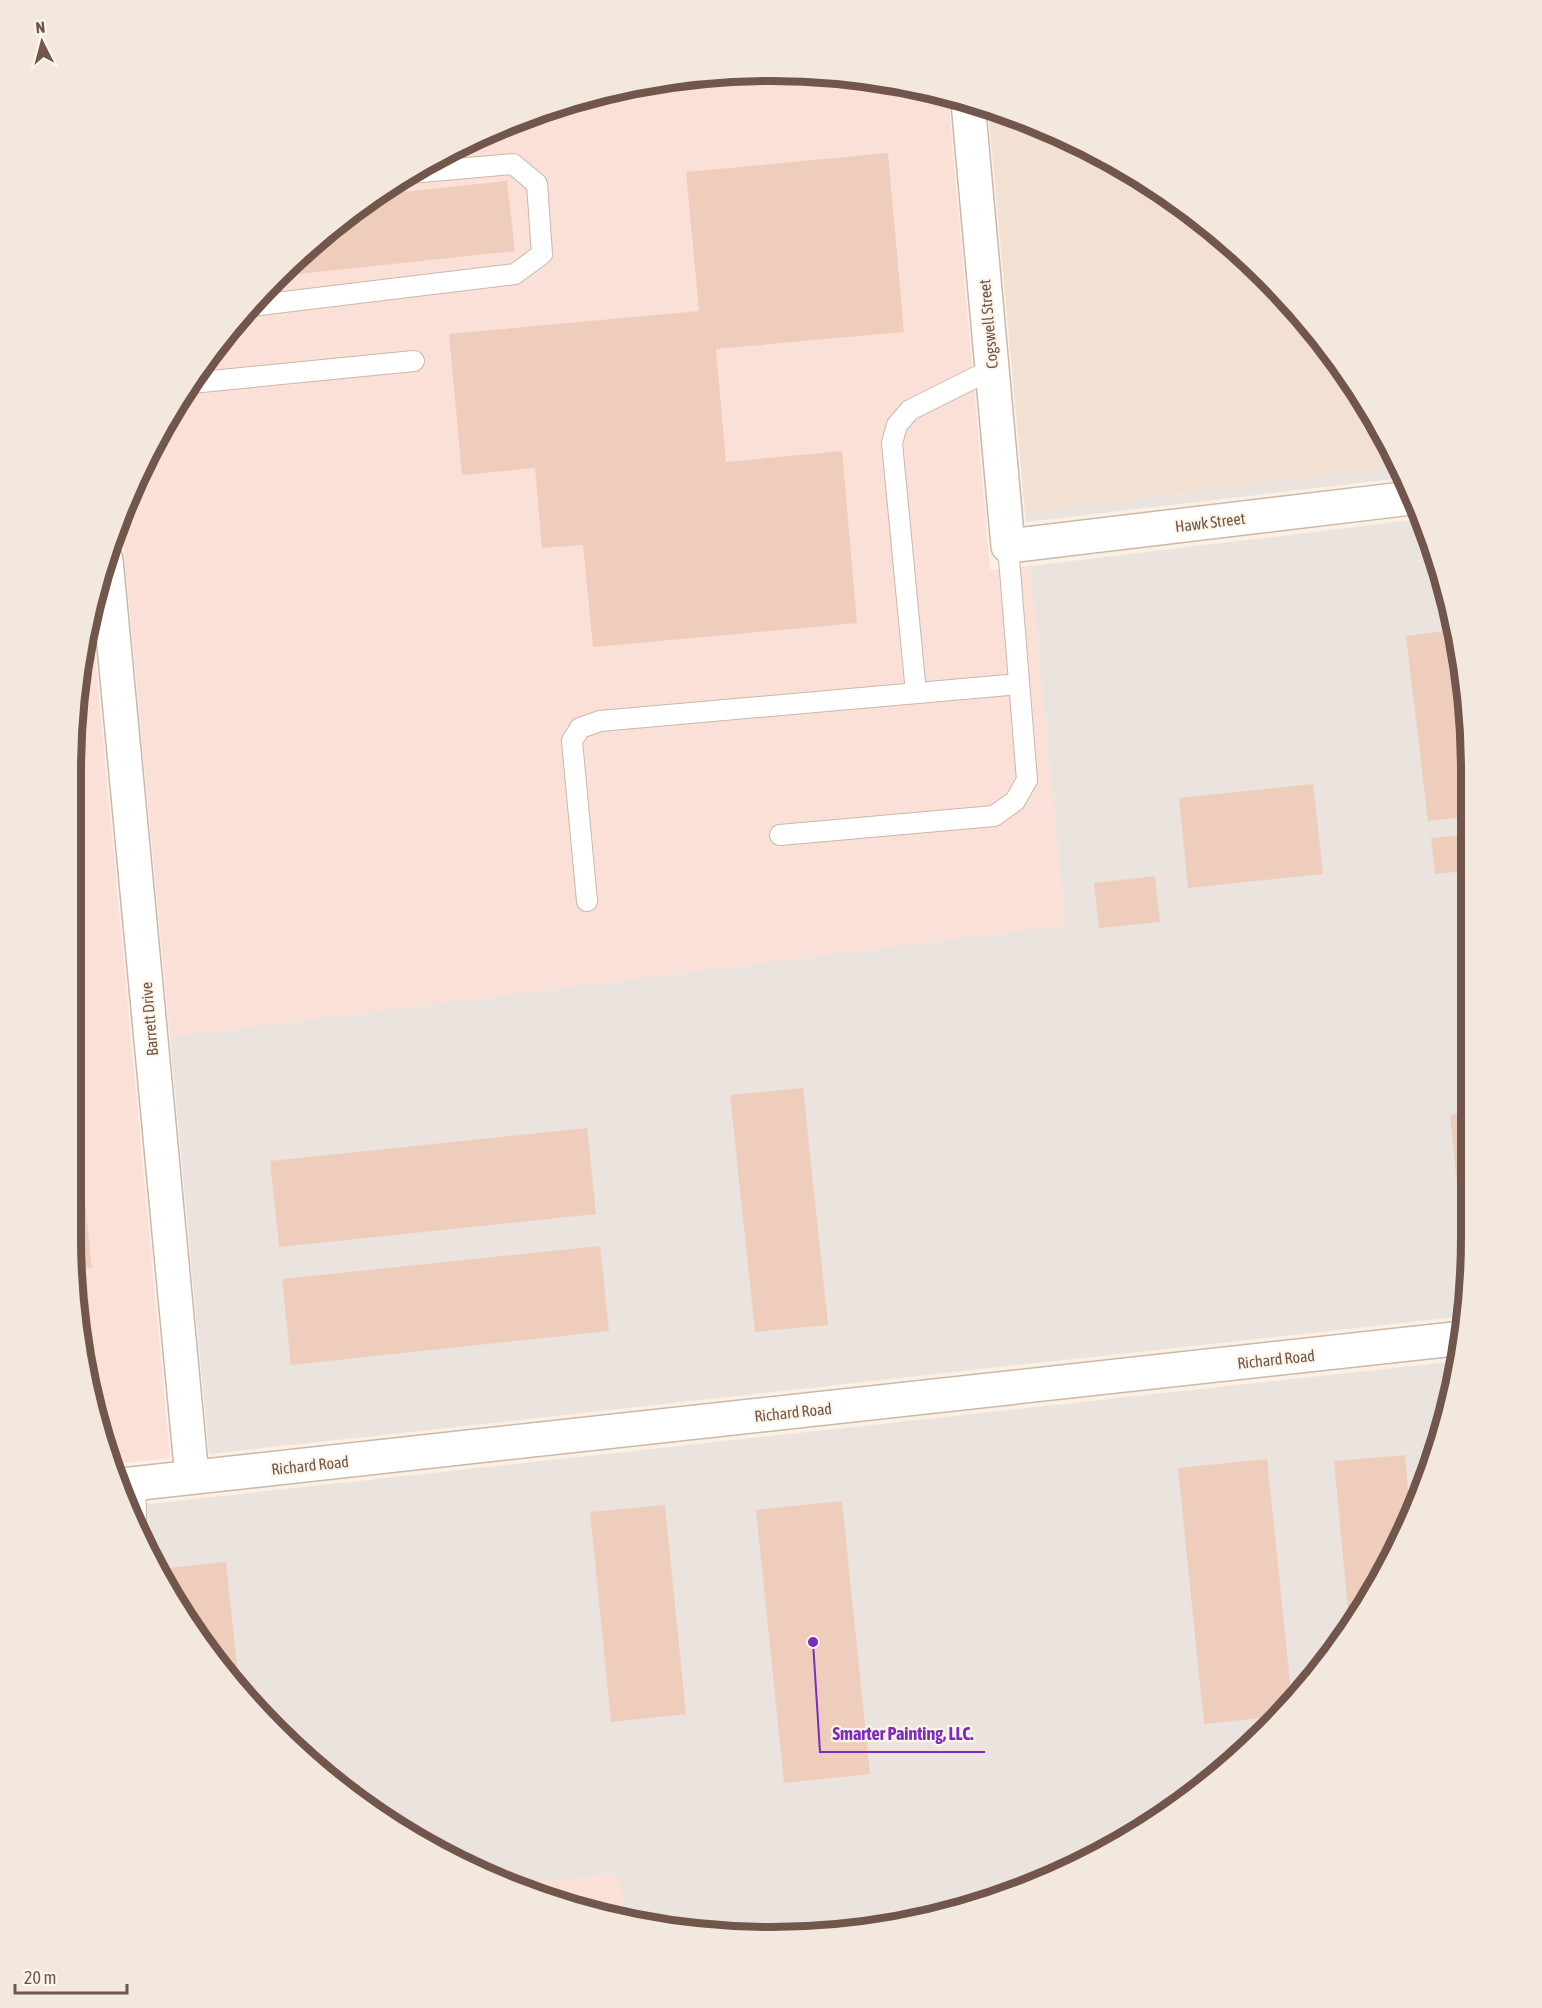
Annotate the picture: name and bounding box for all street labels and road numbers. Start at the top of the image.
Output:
street label: Cogswell Street [975,278,1002,369]
street label: Hawk Street [1174,509,1247,535]
street label: Barrett Drive [137,981,161,1057]
street label: Richard Road [1236,1346,1316,1372]
street label: Richard Road [753,1399,833,1425]
street label: Richard Road [270,1452,350,1478]

